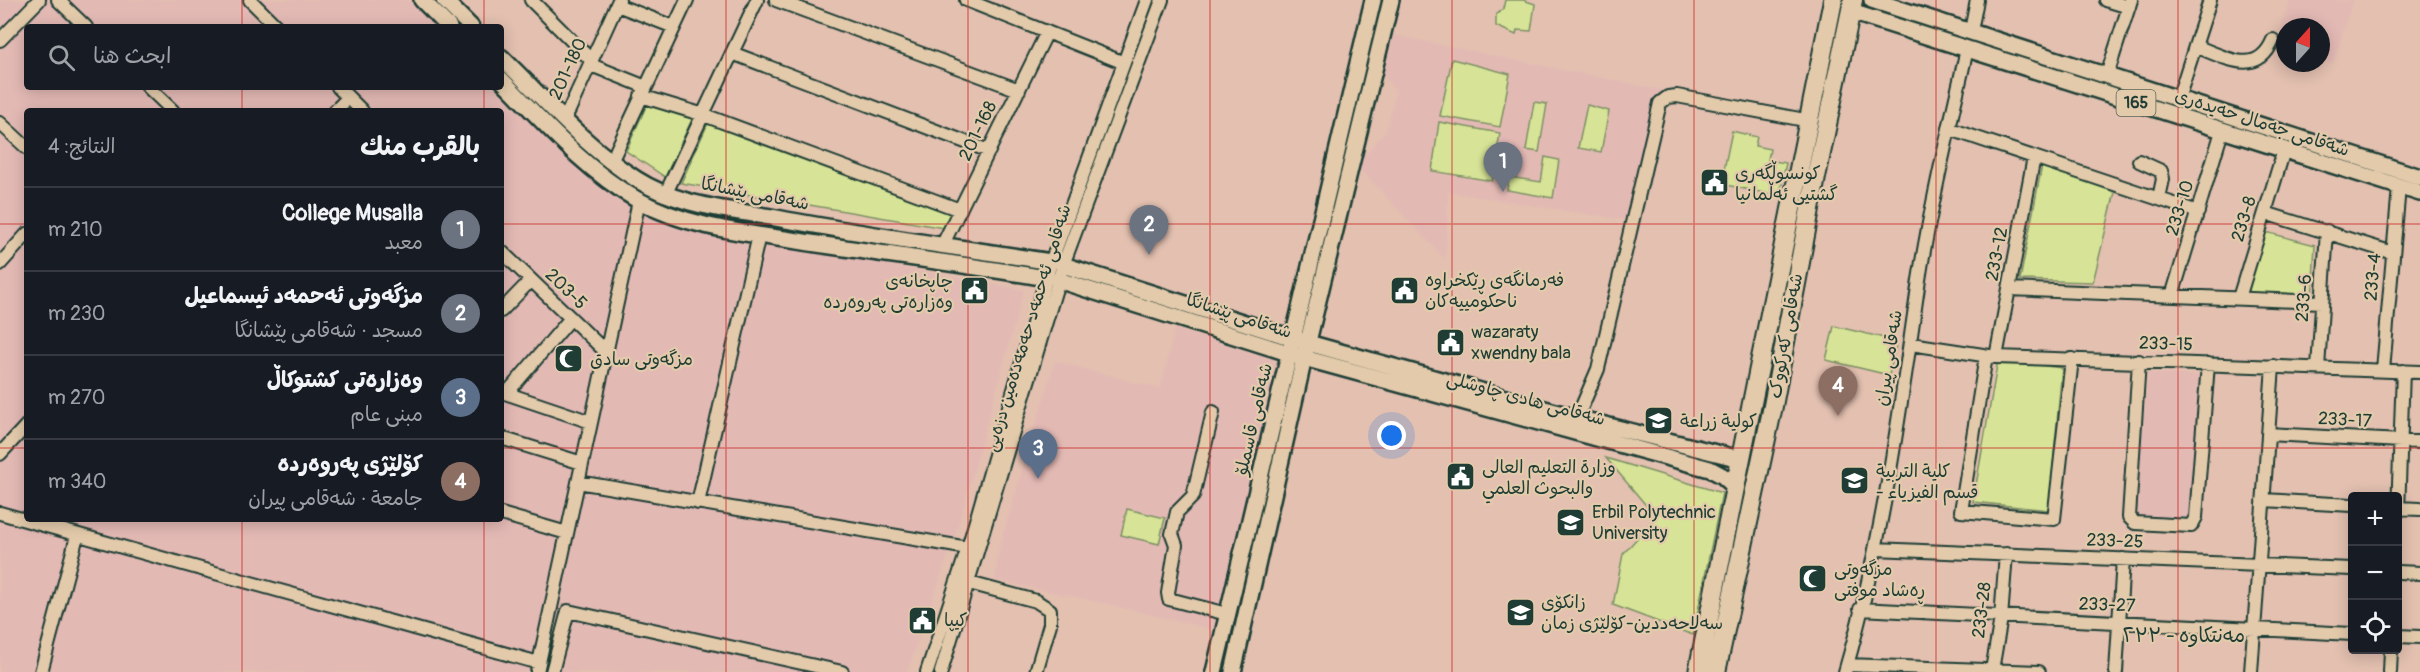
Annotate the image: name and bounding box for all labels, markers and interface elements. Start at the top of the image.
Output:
north arrow [2276,18,2330,72]
search box [24,24,504,90]
street label: 201-180 [544,34,592,104]
icon: search [45,41,78,74]
text: ابحث هنا [93,42,171,70]
street label: شەقامی جەمال حەیدەری [2172,84,2352,162]
road number: 165 [2116,90,2156,116]
street label: 201-168 [954,97,1002,165]
text: بالقرب منك [360,131,480,163]
text: النتائج: 4 [48,134,115,159]
pin: 1 [1484,142,1522,192]
place label: کونسوڵگەری گشتیی ئەڵمانیا [1735,160,1838,206]
public building icon: کونسوڵگەری گشتیی ئەڵمانیا [1698,167,1730,199]
street label: شەقامی پێشانگا [699,172,811,216]
street label: 233-10 [2161,178,2199,238]
street label: 233-8 [2226,193,2262,245]
text: College Musalla [282,199,423,227]
street label: شەقامی ئەحمەد حەمەدەمین دزەیی [979,202,1077,454]
pin: 2 [1130,206,1168,255]
text: 210 m [48,217,103,242]
text: 1 [457,217,464,242]
street label: 233-12 [1981,225,2013,283]
text: معبد [385,230,423,255]
street label: 233-4 [2359,252,2387,302]
street label: 203-5 [540,263,592,315]
place label: فەرمانگەی ڕێکخراوە ناحکومییەکان [1425,269,1564,313]
place label: چاپخانەی وەزارەتی پەروەردە [823,270,953,314]
street label: شەقامی کەرکووک [1764,272,1808,400]
street label: 233-6 [2291,273,2317,323]
public building icon: فەرمانگەی ڕێکخراوە ناحکومییەکان [1388,274,1420,306]
public building icon: چاپخانەی وەزارەتی پەروەردە [958,275,990,307]
text: مزگەوتی ئەحمەد ئیسماعیل [185,282,423,310]
street label: شەقامی پێشانگا [1183,288,1295,344]
text: 230 m [48,301,106,326]
text: 2 [455,301,466,326]
street label: شەقامی پیران [1870,308,1908,408]
text: مسجد · شەقامی پێشانگا [234,318,423,343]
place label: wazaraty xwendny bala [1471,321,1571,365]
public building icon: wazaraty xwendny bala [1434,326,1466,358]
street label: 233-15 [2139,332,2193,356]
mosque icon: مزگەوتی سادق [553,343,585,375]
place label: مزگەوتی سادق [590,348,693,371]
street label: شەقامی قاسملۆ [1229,361,1278,479]
text: وەزارەتی کشتوکاڵ [267,366,423,394]
pin: 4 [1818,366,1858,416]
street label: شەقامی هادی چاوشلی [1444,367,1608,431]
text: 270 m [48,385,106,410]
text: 3 [455,385,466,410]
text: مبنى عام [350,402,423,427]
school or university icon: كولية زراعة [1643,405,1675,437]
street label: 233-17 [2318,407,2373,433]
place label: كولية زراعة [1680,410,1757,433]
your location [1377,421,1406,450]
pin: 3 [1018,430,1058,479]
text: کۆلێژی پەروەردە [278,450,423,478]
place label: وزارة التعليم العالى والبحوث العلمي [1482,456,1616,504]
place label: كلية التربية - قسم الفيزياء [1876,460,1979,506]
public building icon: وزارة التعليم العالى والبحوث العلمي [1445,461,1477,493]
school or university icon: كلية التربية - قسم الفيزياء [1839,465,1871,497]
text: 340 m [48,469,107,494]
text: 4 [455,469,466,494]
text: جامعة · شەقامی پیران [248,486,423,511]
map controls [2348,492,2402,654]
button: + [2348,492,2402,546]
place label: Erbil Polytechnic University [1592,501,1716,545]
school or university icon: Erbil Polytechnic University [1555,506,1587,538]
street label: 233-25 [2086,529,2144,553]
button: − [2348,546,2402,600]
place label: مزگەوتی ڕەشاد موفتی [1834,558,1925,605]
mosque icon: مزگەوتی ڕەشاد موفتی [1797,563,1829,595]
street label: 233-28 [1967,581,1997,639]
place label: زانکۆی سەلاحەددین-کۆلێژی زمان [1541,591,1723,635]
street label: 233-27 [2078,593,2136,618]
school or university icon: زانکۆی سەلاحەددین-کۆلێژی زمان [1504,596,1536,628]
button: locate [2348,600,2402,654]
public building icon: كيپا [907,604,939,636]
place label: كيپا [944,609,968,632]
district label: مەنتکاوە - ٢٣٣ [2123,623,2245,648]

